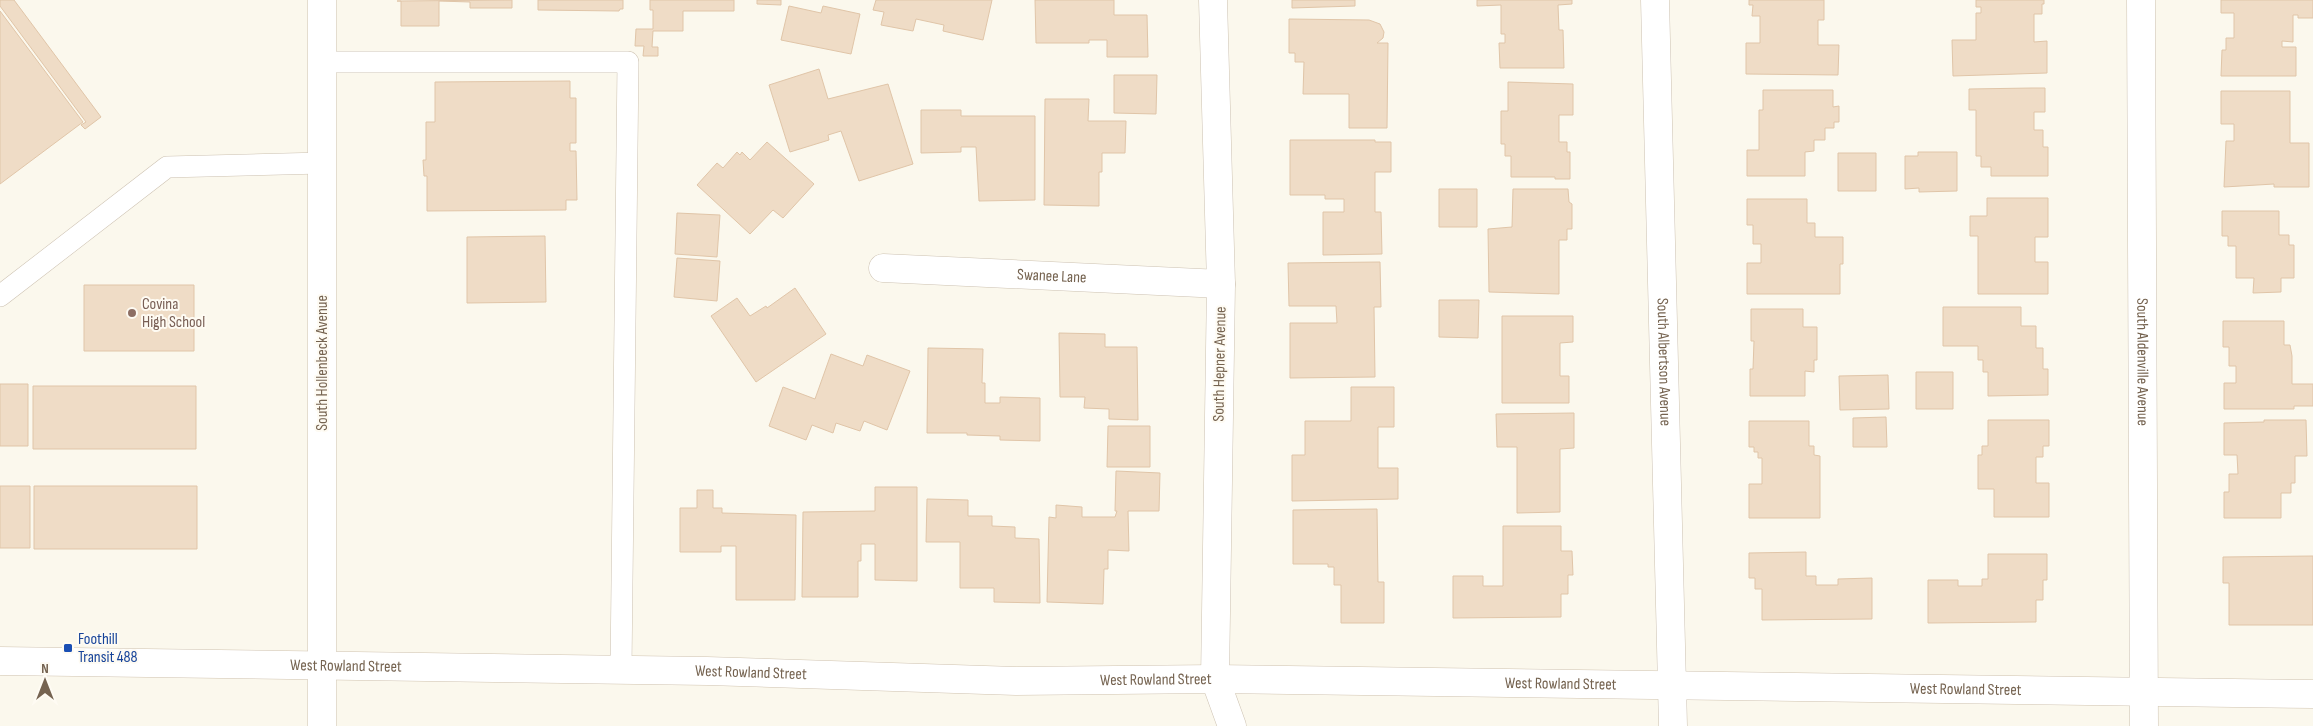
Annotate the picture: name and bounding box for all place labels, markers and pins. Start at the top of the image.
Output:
place label: Covina High School [142,295,205,332]
marker: Covina High School [126,307,138,319]
place label: Foothill Transit 488 [78,630,138,667]
marker: Foothill Transit 488 [62,642,74,654]

